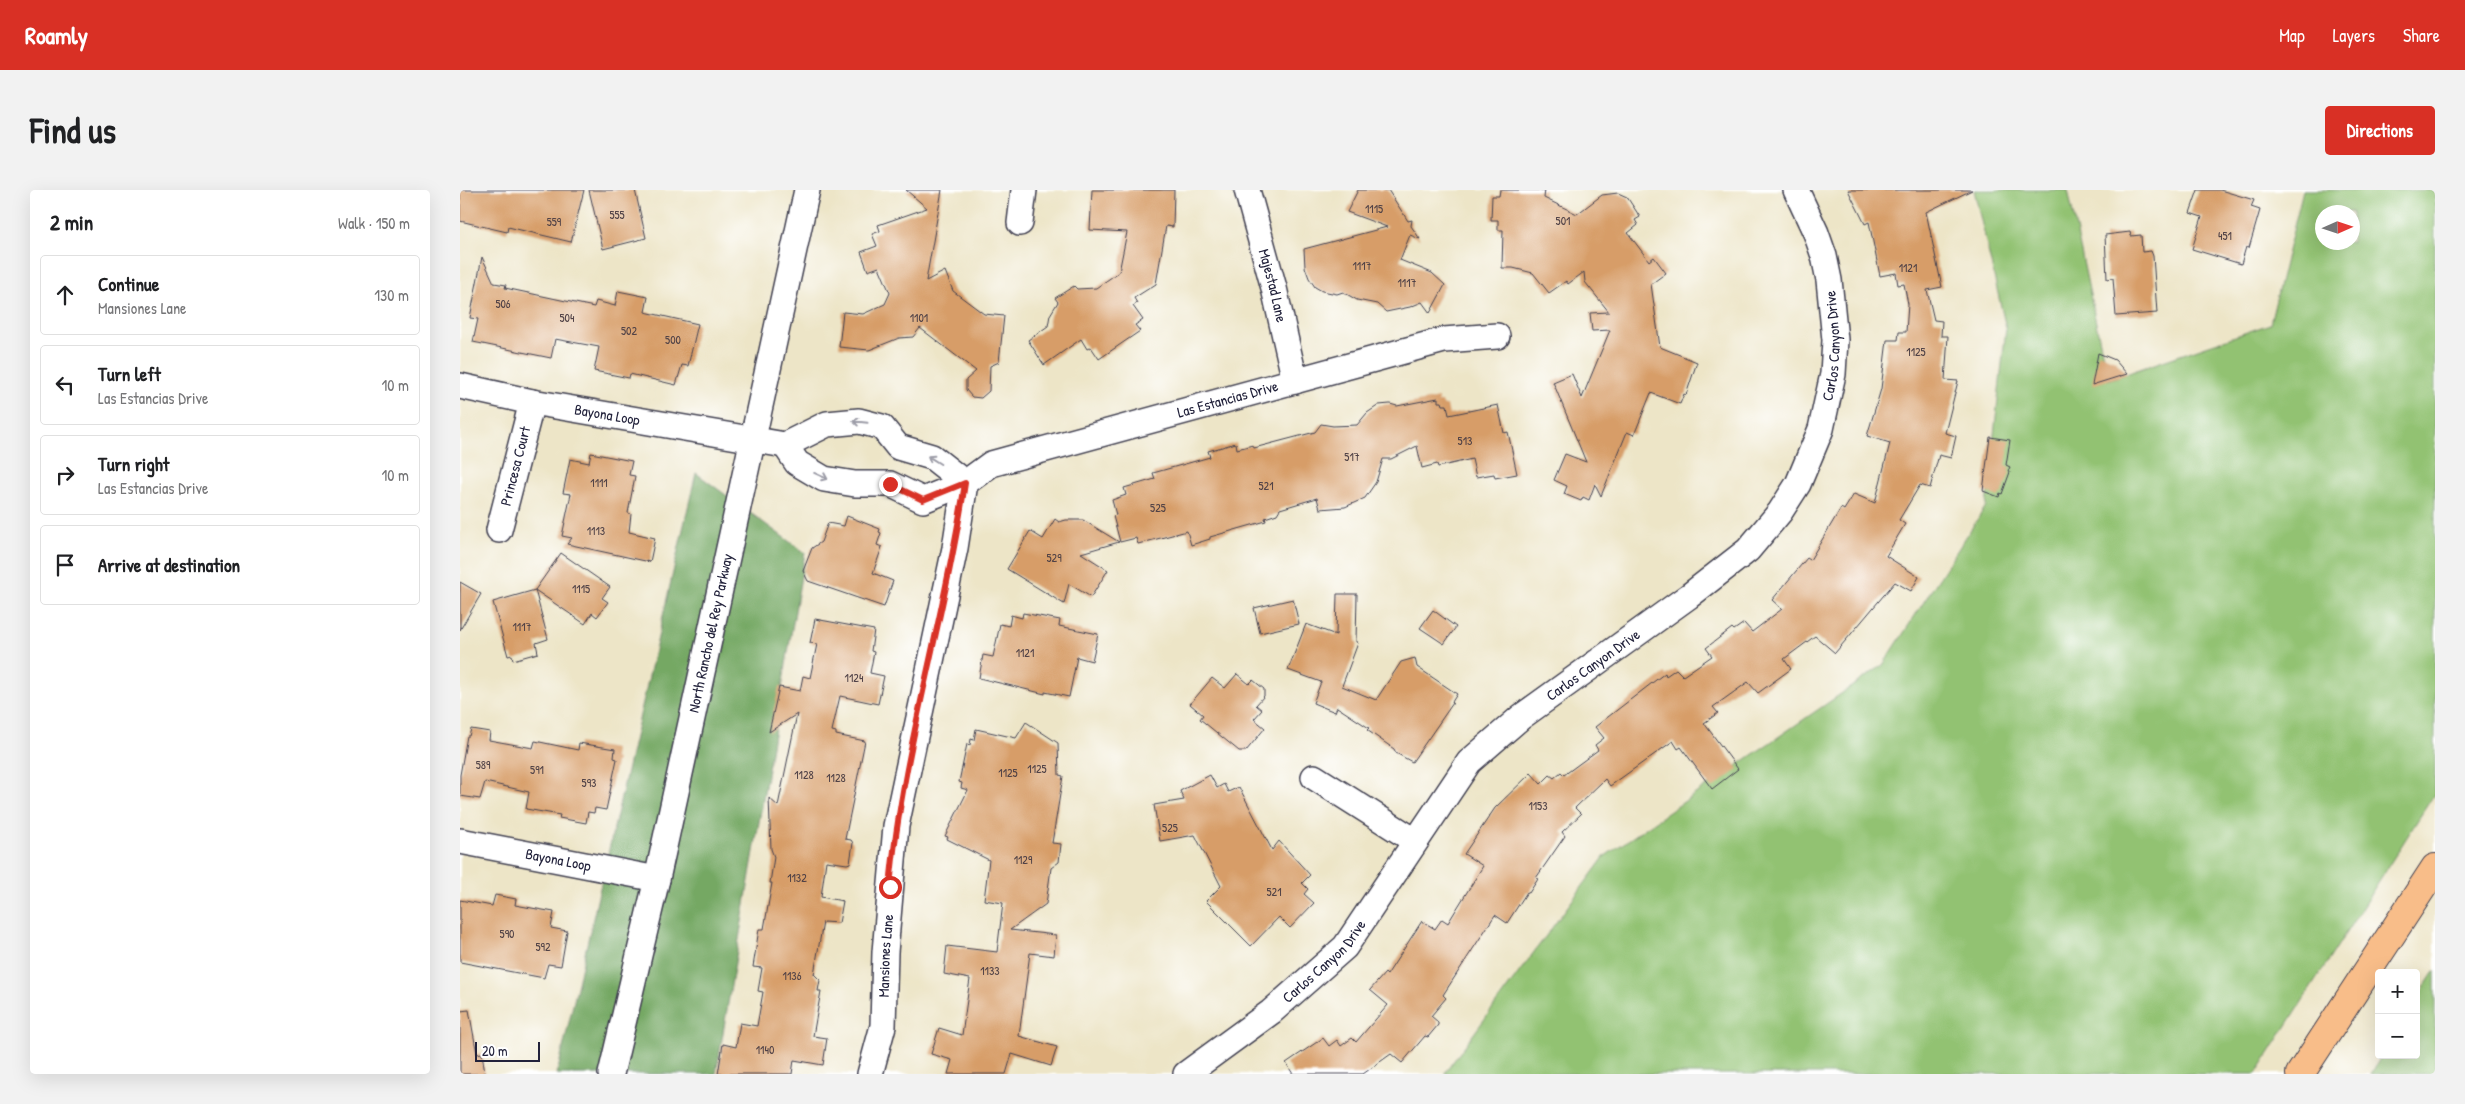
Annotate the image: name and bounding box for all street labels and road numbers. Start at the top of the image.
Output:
street label: Majestad Lane [1254,246,1292,324]
street label: Carlos Canyon Drive [1816,290,1845,403]
street label: Las Estancias Drive [1175,375,1280,423]
street label: Bayona Loop [573,398,642,430]
street label: Princesa Court [495,423,536,508]
street label: North Rancho del Rey Parkway [683,552,738,714]
street label: Carlos Canyon Drive [1542,624,1644,706]
street label: Bayona Loop [524,843,593,876]
street label: Mansiones Lane [873,913,898,998]
street label: Carlos Canyon Drive [1277,915,1370,1007]

